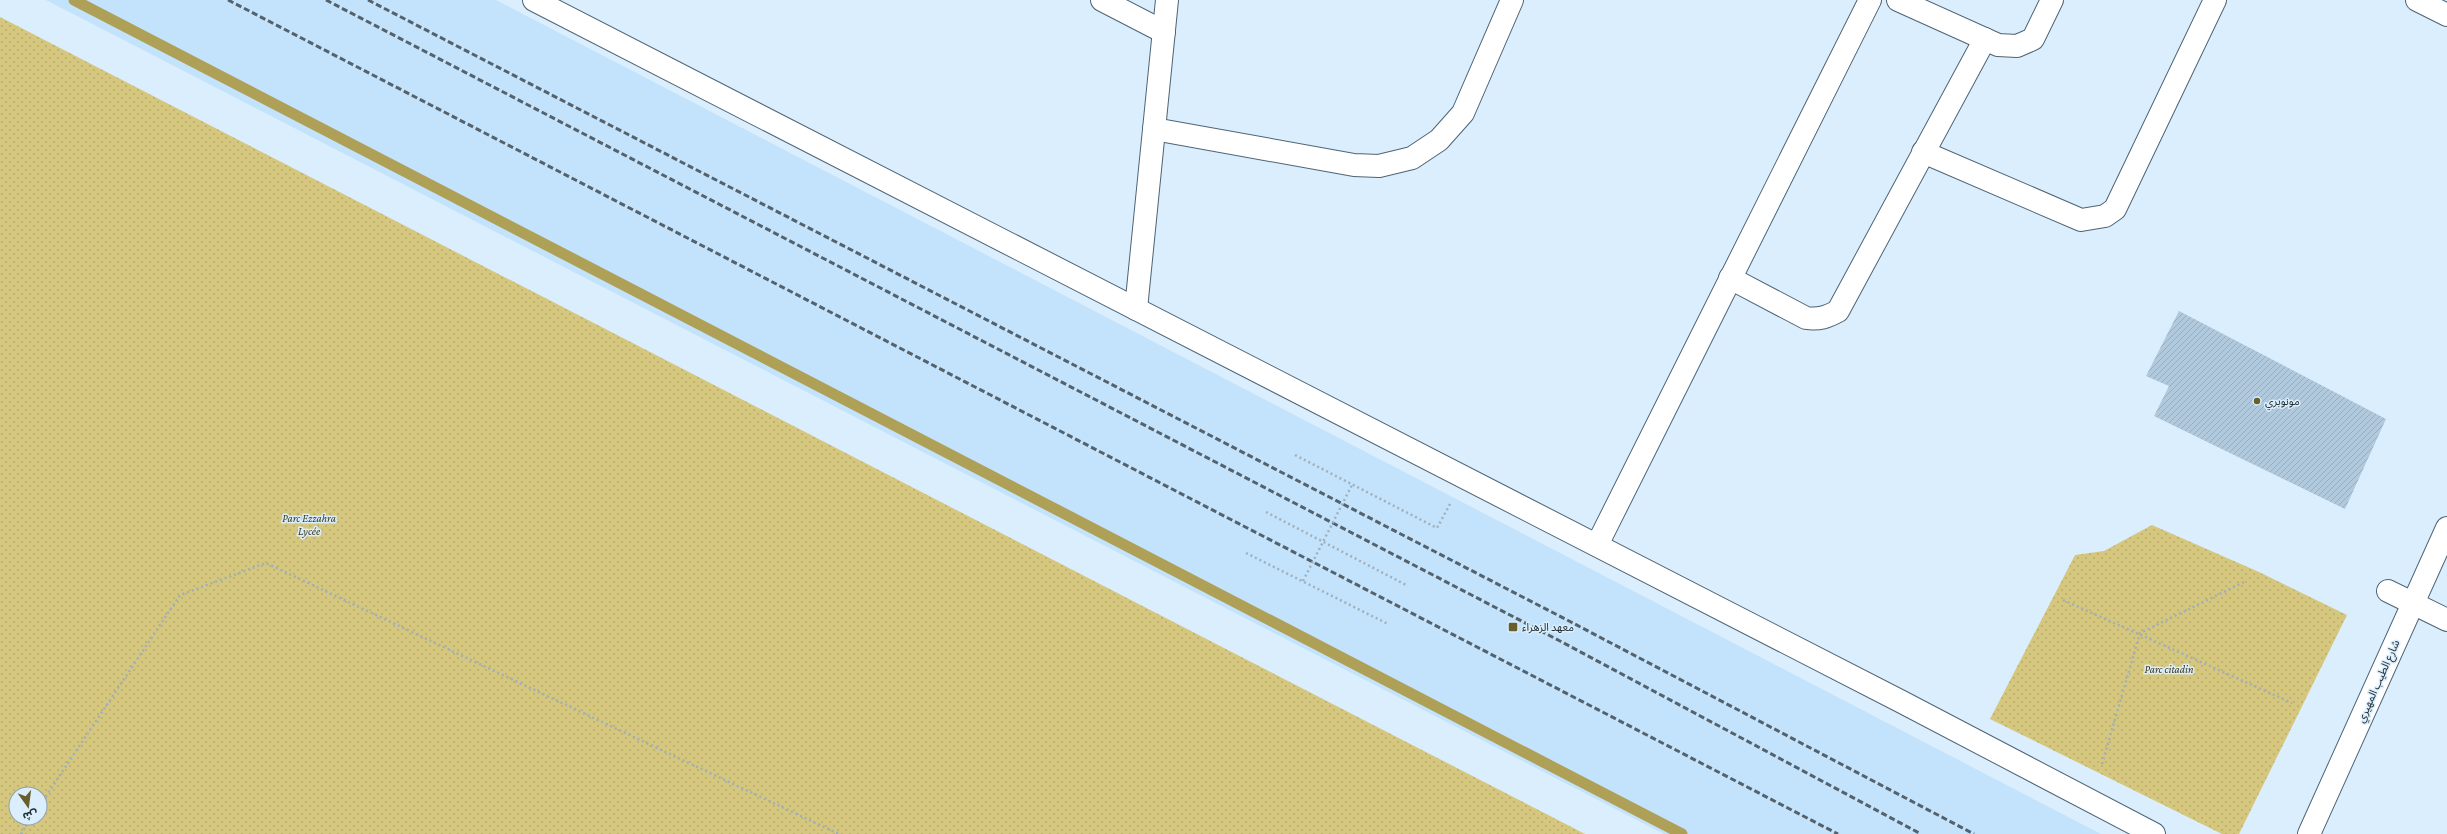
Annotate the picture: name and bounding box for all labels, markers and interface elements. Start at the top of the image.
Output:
place label: مونوبري [2265,395,2300,411]
marker: مونوبري [2252,396,2262,406]
park label: Parc Ezzahra Lycée [282,512,336,538]
marker: معهد الزهراء [1507,621,1519,633]
place label: معهد الزهراء [1522,621,1574,634]
street label: شارع الطيب المهيري [2354,637,2405,726]
park label: Parc citadin [2144,663,2194,675]
north arrow [8,786,48,826]
text: ش [21,807,39,823]

